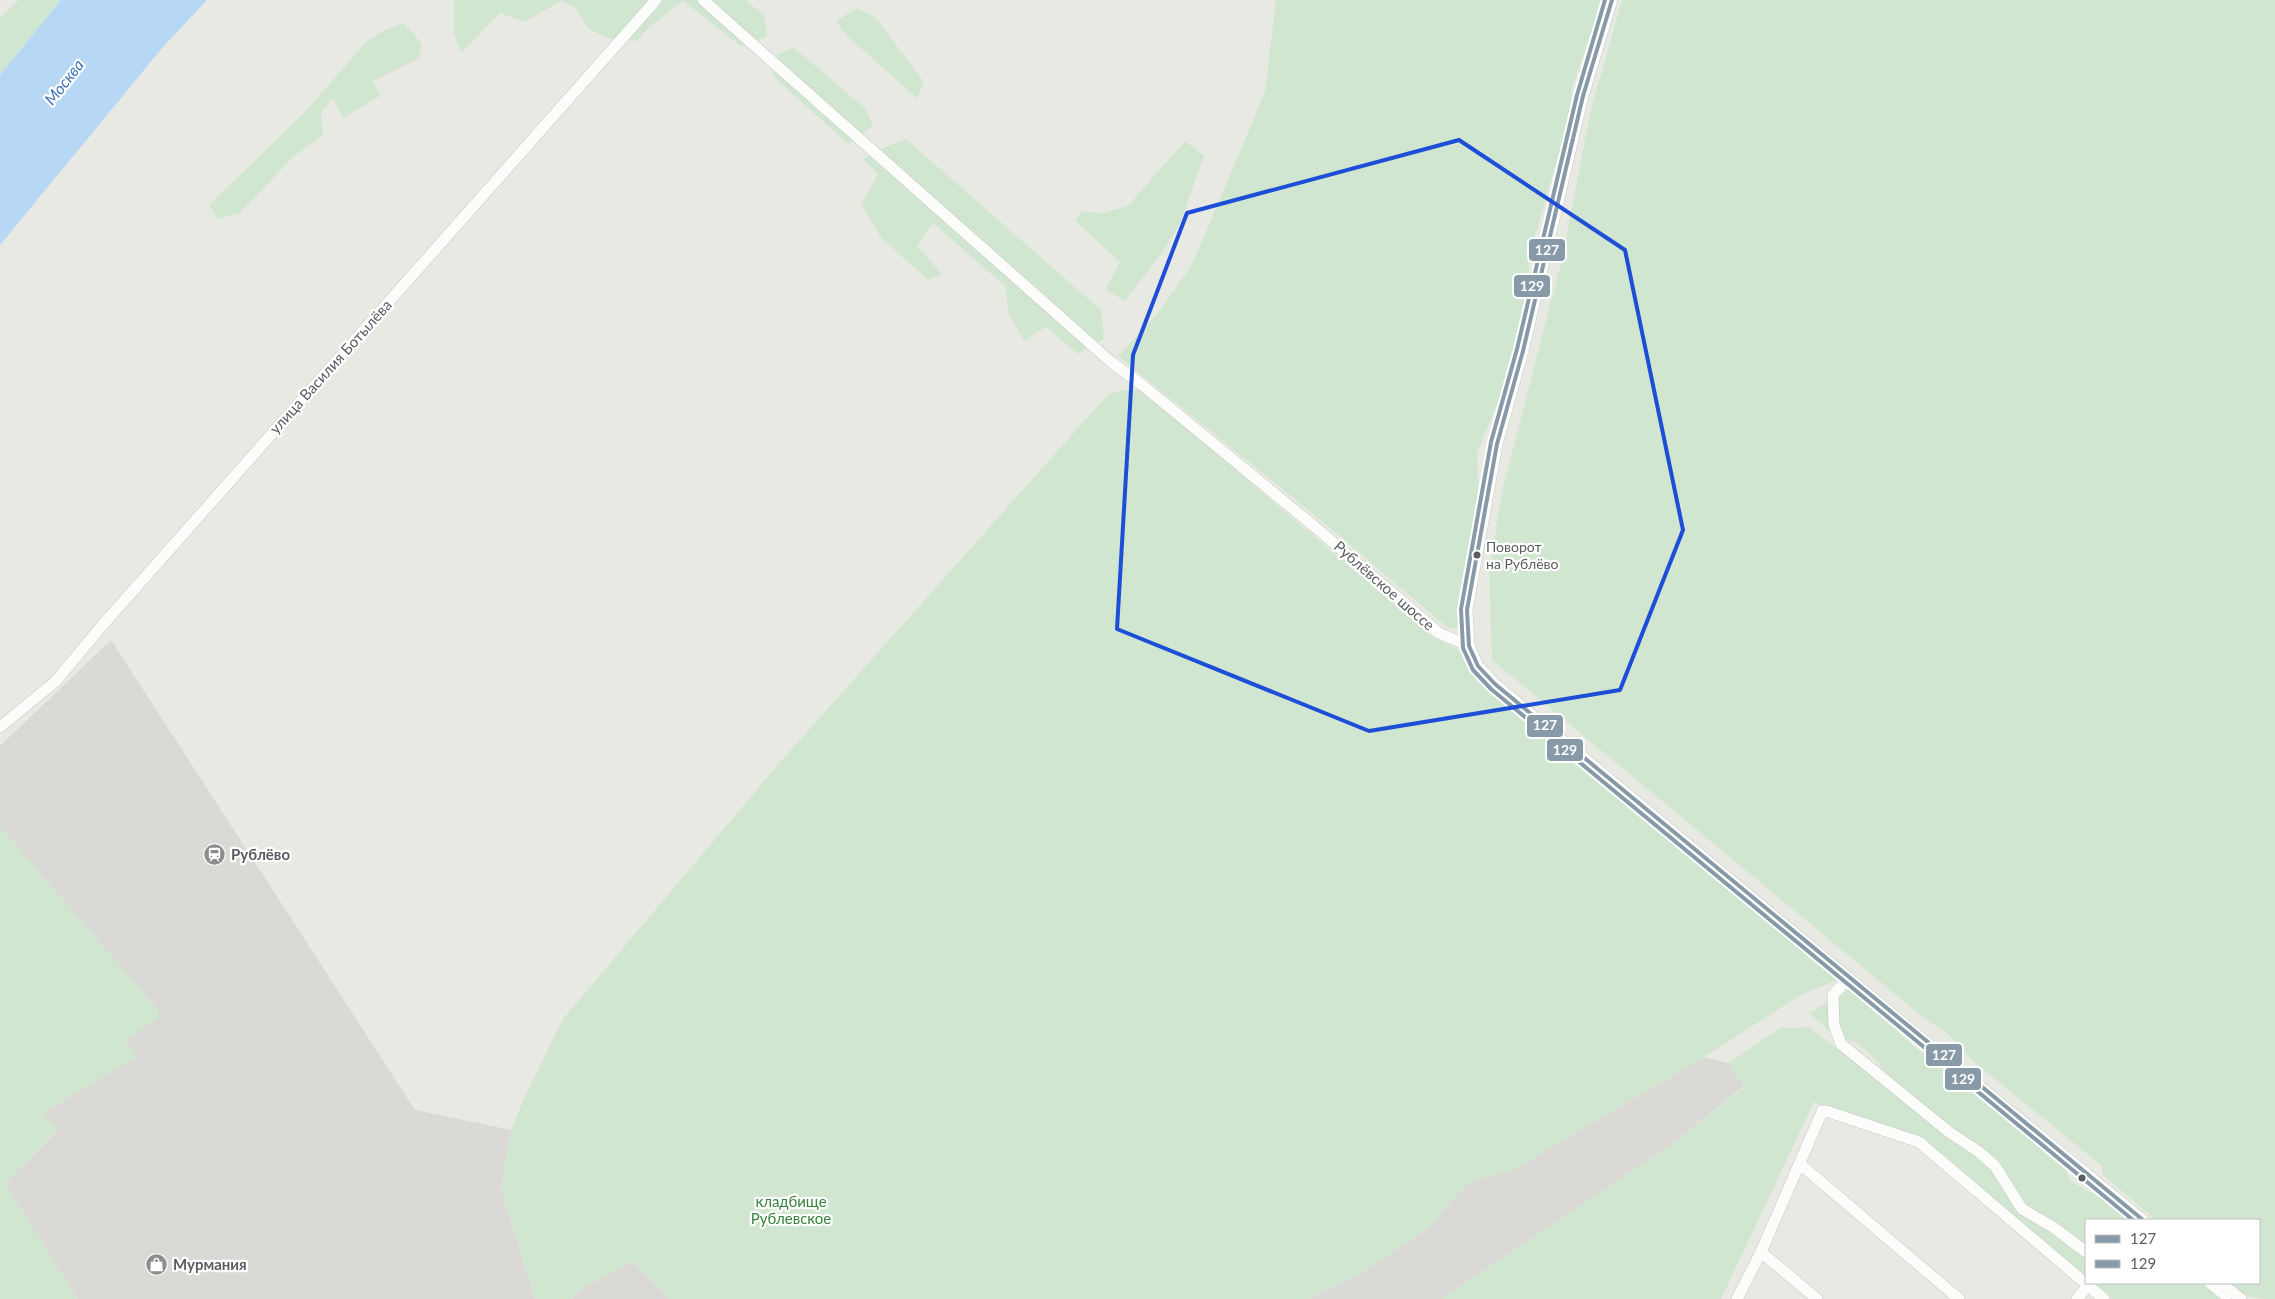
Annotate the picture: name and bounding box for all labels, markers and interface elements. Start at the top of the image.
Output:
water label: Москва [40,55,87,108]
line badge: 127 [1528,238,1566,262]
text: 127 [1535,241,1559,258]
line badge: 129 [1513,274,1551,298]
text: 129 [1520,277,1544,294]
street label: улица Василия Ботылёва [265,296,395,437]
street label: Рублёвское шоссе [1331,537,1439,634]
place label: Поворот на Рублёво [1486,538,1559,572]
marker: Поворот на Рублёво [1472,550,1482,560]
line badge: 127 [1526,714,1564,738]
text: 127 [1533,716,1557,733]
line badge: 129 [1546,738,1584,762]
text: 129 [1553,741,1577,758]
station icon: Рублёво [203,843,227,867]
place label: Рублёво [231,845,290,863]
line badge: 127 [1925,1043,1963,1067]
text: 127 [1932,1046,1956,1063]
line badge: 129 [1944,1067,1982,1091]
text: 129 [1951,1070,1975,1087]
unlabelled marker [2077,1173,2087,1183]
park label: кладбище Рублевское [751,1192,831,1227]
legend [2085,1219,2260,1284]
text: 127 [2130,1229,2156,1247]
shop icon: Мурмания [145,1253,169,1277]
text: 129 [2130,1254,2156,1272]
place label: Мурмания [173,1255,247,1273]

